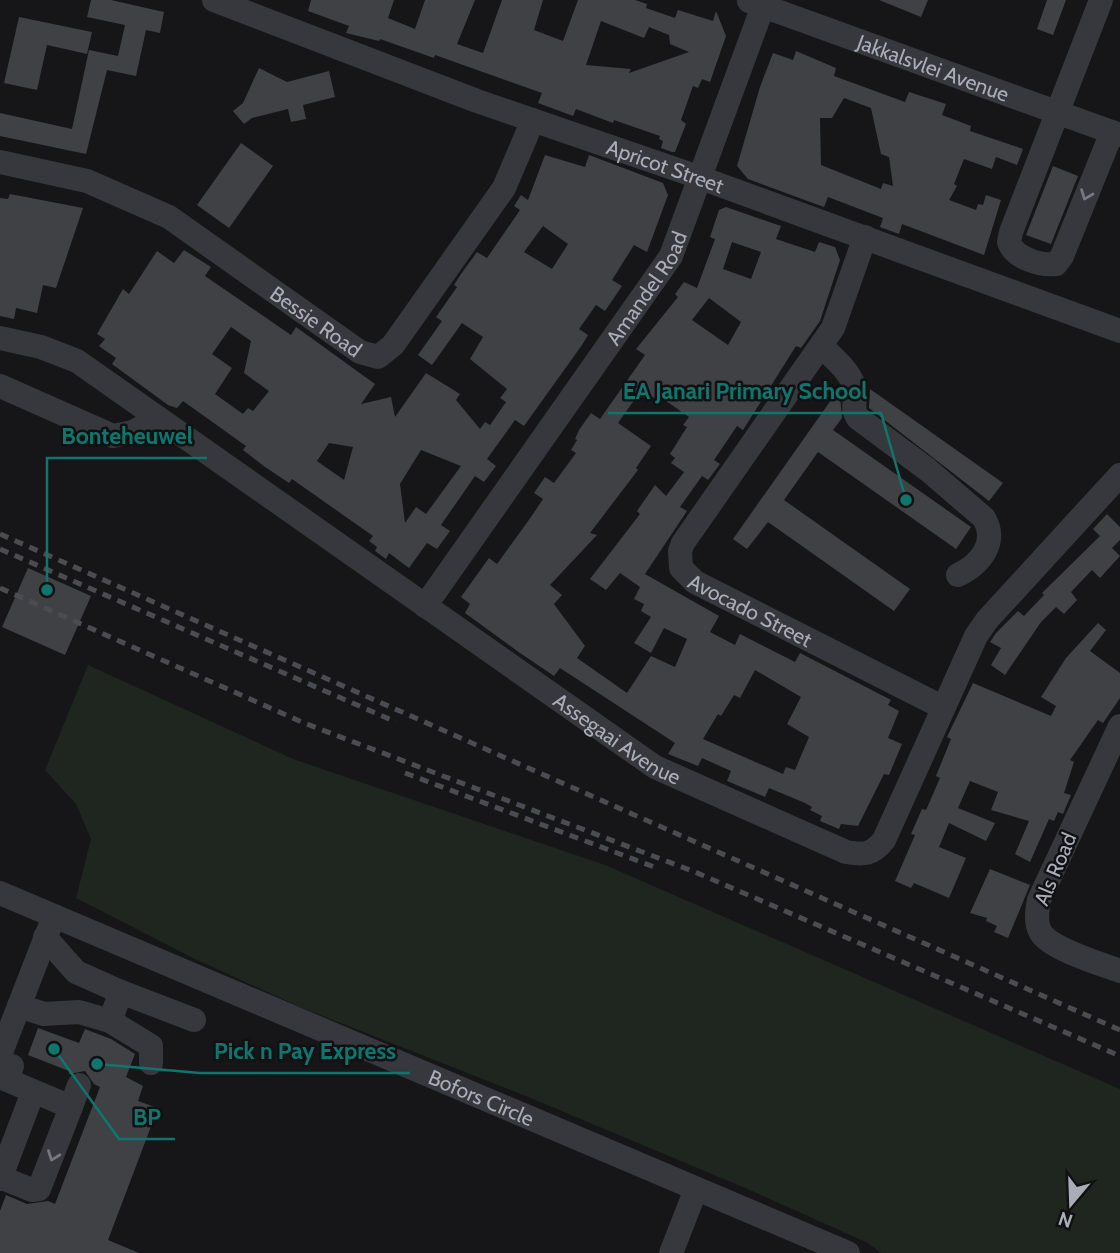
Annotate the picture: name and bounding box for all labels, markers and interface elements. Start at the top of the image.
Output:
street label: Jakkalsvlei Avenue [853,28,1013,107]
street label: Apricot Street [604,134,727,198]
one-way arrow [1081,189,1095,201]
street label: Amandel Road [600,228,692,349]
street label: Bessie Road [266,280,367,362]
callout: EA Janari Primary School [608,369,881,413]
text: EA Janari Primary School [623,377,867,405]
callout: Bonteheuwel [47,414,207,458]
text: Bonteheuwel [61,422,193,450]
street label: Avocado Street [684,568,816,652]
street label: Assegaai Avenue [549,687,685,789]
street label: Als Road [1029,829,1081,909]
callout: Pick n Pay Express [200,1029,410,1073]
text: Pick n Pay Express [214,1037,396,1065]
street label: Bofors Circle [425,1064,538,1131]
callout: BP [119,1095,175,1139]
text: BP [133,1103,161,1131]
one-way arrow [47,1150,61,1162]
north arrow [1036,1169,1106,1239]
text: N [1056,1207,1076,1233]

